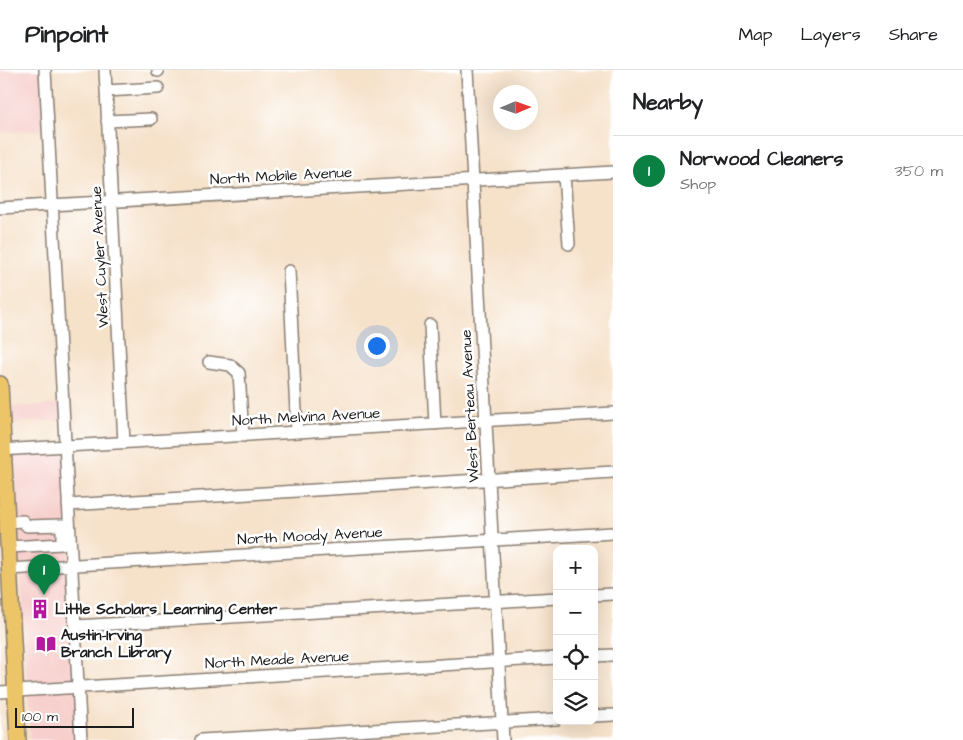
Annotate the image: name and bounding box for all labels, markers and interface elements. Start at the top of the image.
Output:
text: Pinpoint [25,18,108,52]
text: Map [738,22,772,47]
text: Layers [800,22,861,47]
text: Share [889,22,938,47]
north arrow [493,85,538,130]
text: Nearby [633,88,703,117]
text: Norwood Cleaners [680,146,843,173]
text: 1 [648,160,650,182]
text: 350 m [895,160,943,182]
street label: North Mobile Avenue [209,162,353,190]
text: Shop [680,173,716,195]
street label: West Cuyler Avenue [86,186,115,328]
street label: West Berteau Avenue [456,329,484,483]
your location [364,333,390,359]
street label: North Melvina Avenue [231,403,381,431]
street label: North Moody Avenue [237,522,383,551]
map controls [553,545,598,725]
button: + [553,545,598,590]
pin: 1 [28,554,60,595]
button: − [553,590,598,635]
building icon: Little Scholars Learning Center [29,598,51,620]
place label: Little Scholars Learning Center [55,599,278,622]
place label: Austin-Irving Branch Library [61,625,172,664]
library icon: Austin-Irving Branch Library [35,633,57,655]
button: locate [553,635,598,680]
street label: North Meade Avenue [204,646,350,674]
button: layers [553,680,598,725]
scale bar [15,705,134,728]
text: 100 m [22,707,58,727]

